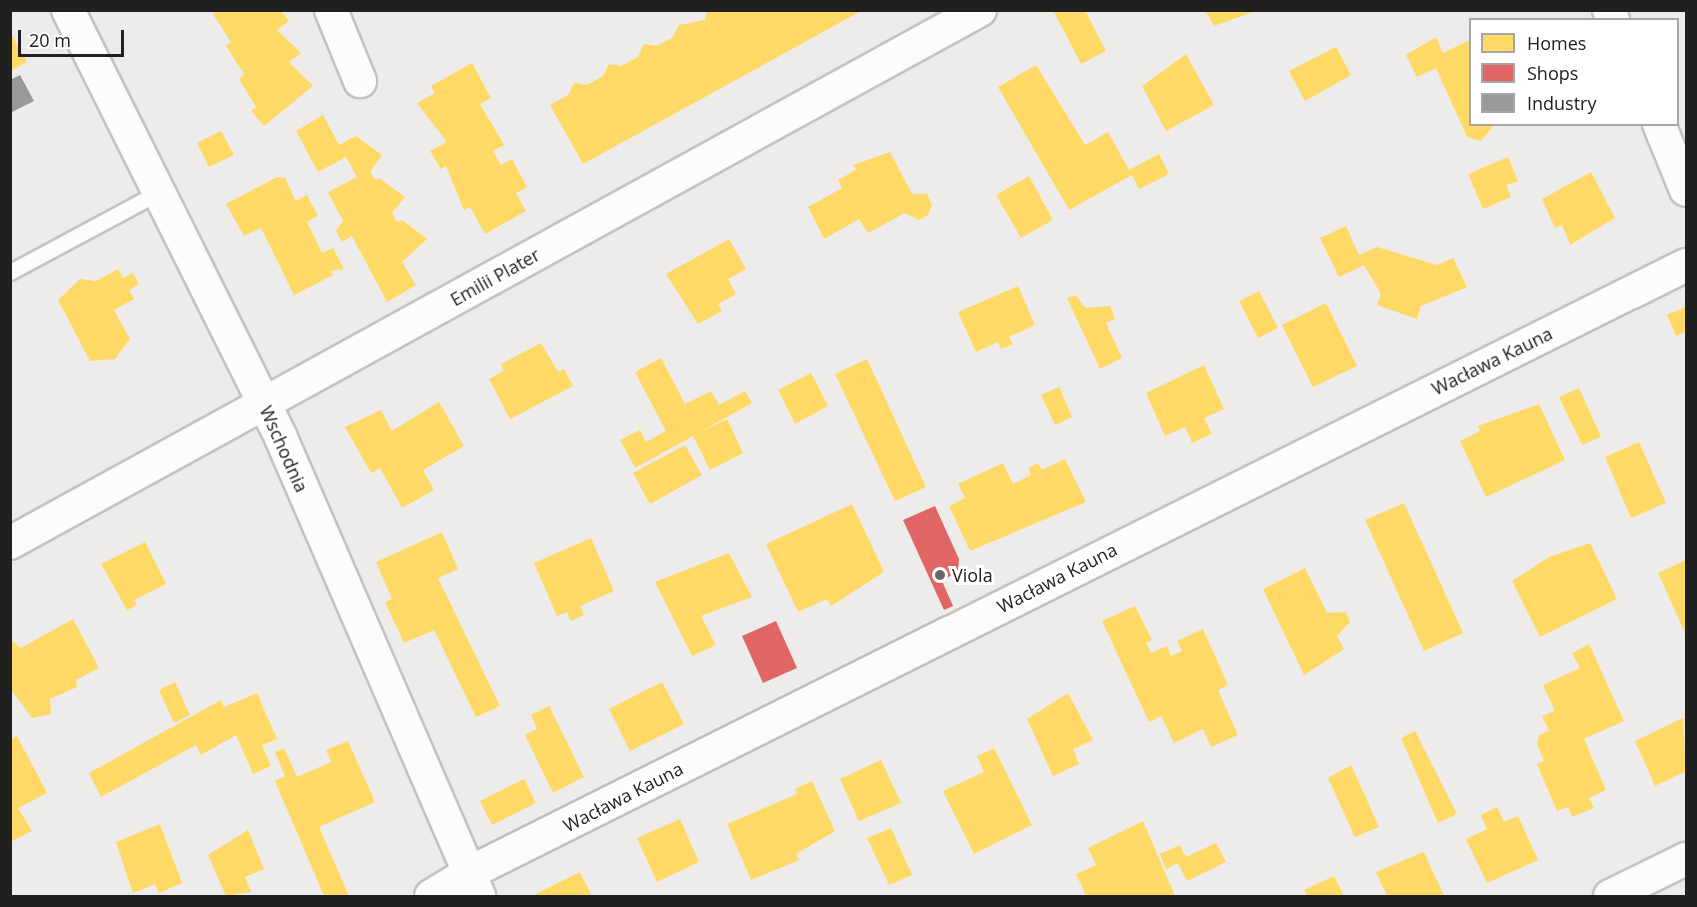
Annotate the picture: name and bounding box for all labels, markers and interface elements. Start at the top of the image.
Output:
scale bar [21,18,128,56]
legend [1469,18,1679,126]
text: 20 m [29,28,71,52]
text: Homes [1527,31,1586,55]
text: Shops [1527,61,1578,85]
text: Industry [1527,91,1597,115]
street label: Emilii Plater [447,244,543,310]
street label: Wacława Kauna [1428,322,1556,400]
street label: Wschodnia [255,402,313,496]
street label: Wacława Kauna [994,539,1120,617]
place label: Viola [952,564,993,586]
marker: Viola [933,568,947,582]
street label: Wacława Kauna [560,758,686,836]

